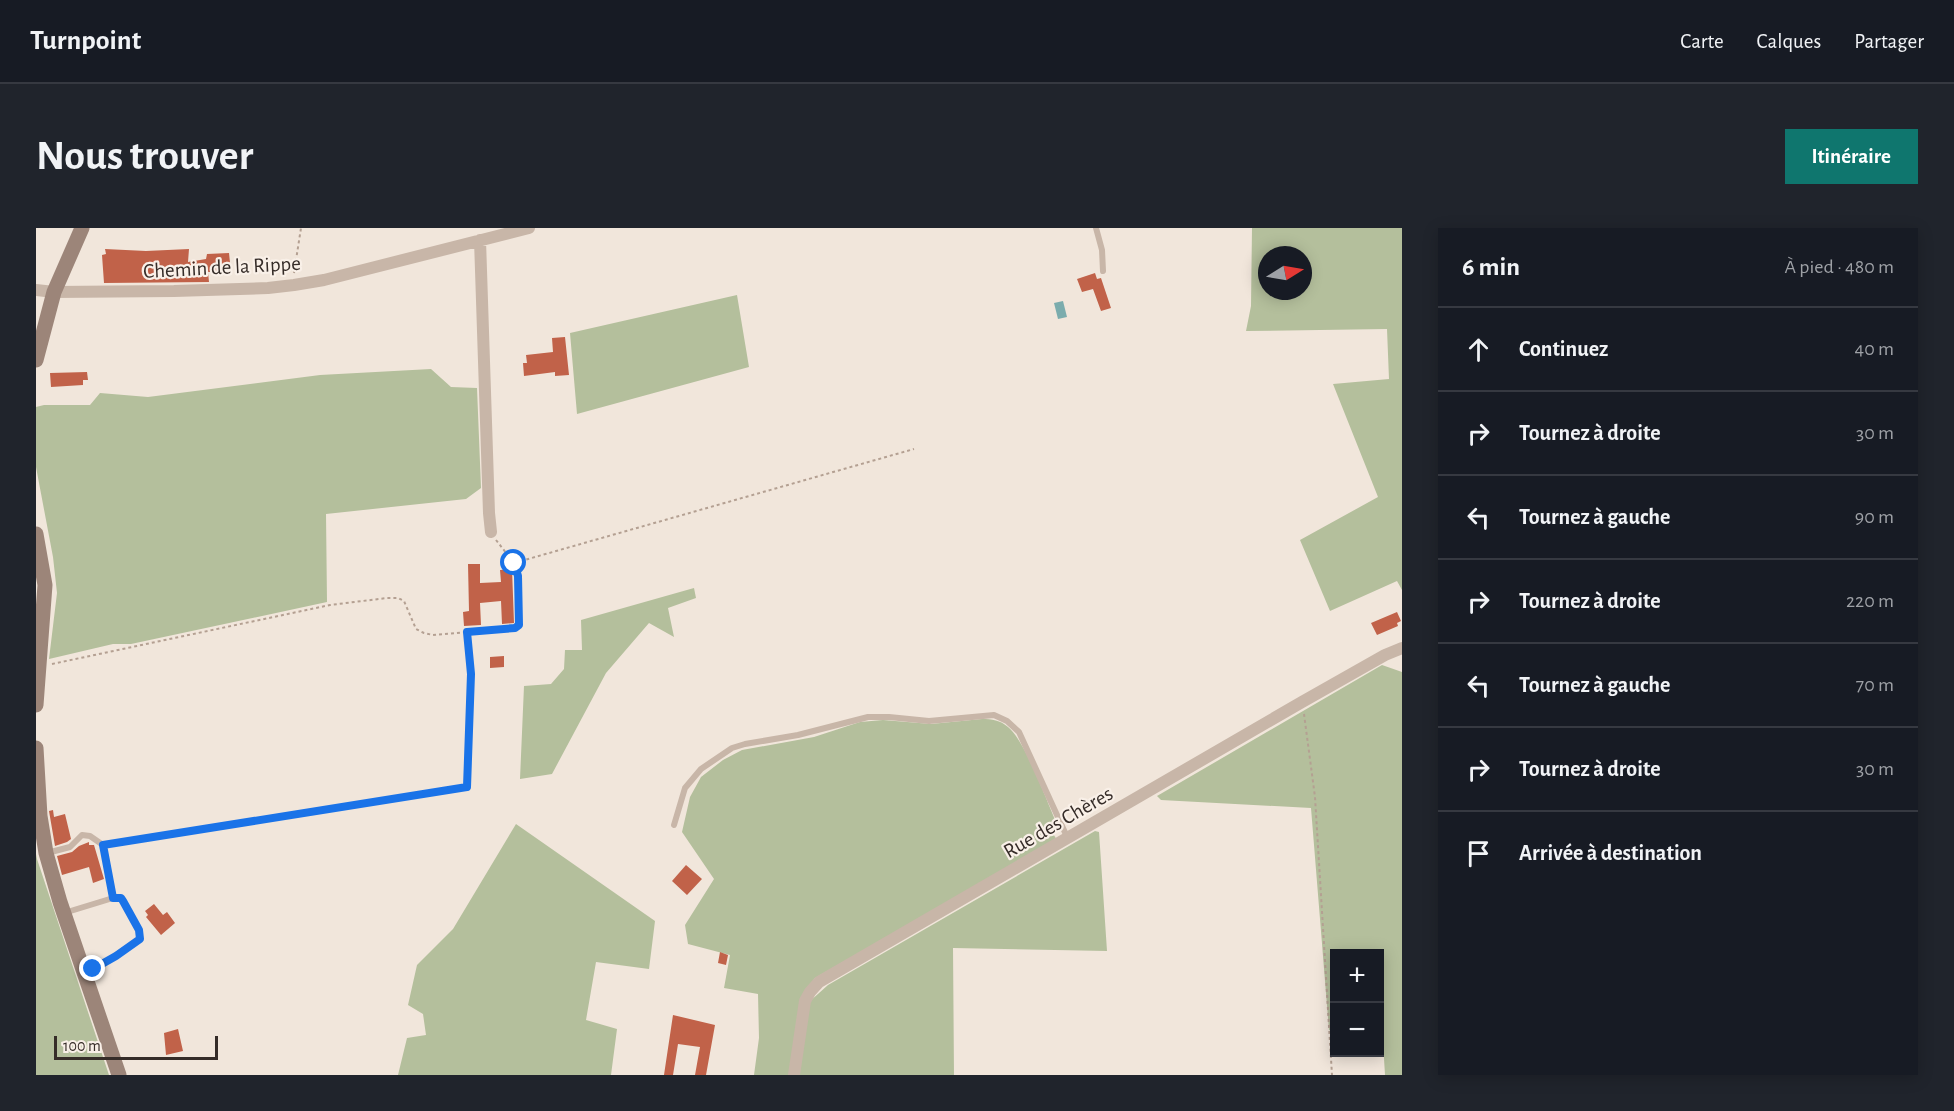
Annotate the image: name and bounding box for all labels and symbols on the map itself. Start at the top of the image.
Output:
north arrow [1258,246,1312,300]
street label: Chemin de la Rippe [143,253,301,282]
route start [500,549,526,575]
street label: Rue des Chères [1000,783,1117,862]
route end [79,955,105,981]
scale bar [54,1033,218,1060]

